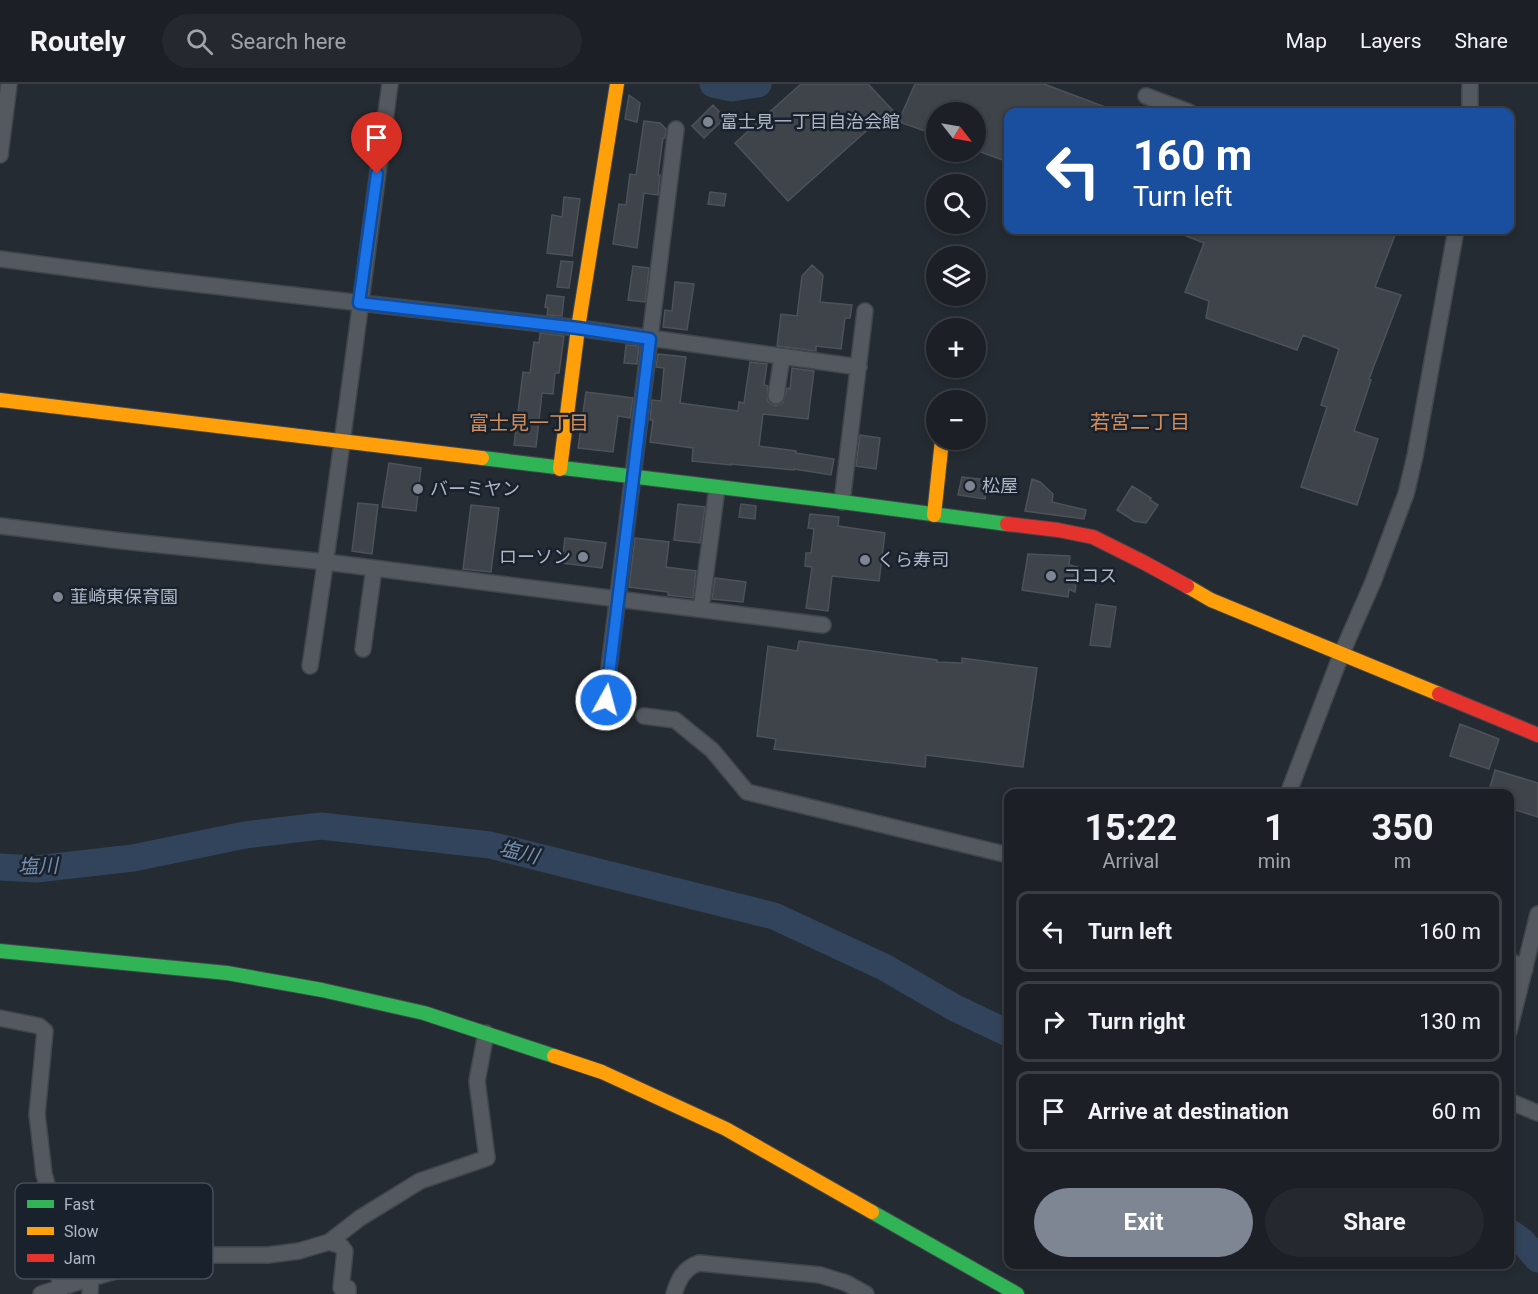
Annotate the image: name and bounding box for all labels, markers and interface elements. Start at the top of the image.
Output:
search box [162,14,582,68]
text: Routely [30,25,126,58]
icon: search [183,25,216,58]
text: Search here [231,29,346,54]
text: Map [1285,29,1327,53]
text: Layers [1360,29,1421,53]
text: Share [1454,29,1508,53]
north arrow [926,102,986,162]
map controls [926,102,986,450]
place label: 富士見一丁目自治会館 [720,111,900,132]
pin [351,112,402,174]
marker: 富士見一丁目自治会館 [701,115,715,129]
icon: arrive [360,121,393,154]
text: 160 m [1133,131,1252,180]
icon: left [1034,132,1112,210]
button: search [926,174,986,234]
text: Turn left [1133,181,1233,213]
button: layers [926,246,986,306]
button: + [926,318,986,378]
button: − [926,390,986,450]
district label: 若宮二丁目 [1090,410,1190,434]
district label: 富士見一丁目 [469,411,589,435]
place label: 松屋 [982,475,1018,496]
place label: バーミヤン [430,478,520,499]
marker: 松屋 [963,479,977,493]
marker: バーミヤン [411,482,425,496]
place label: ローソン [499,546,571,567]
place label: くら寿司 [877,549,949,570]
marker: ローソン [576,550,590,564]
marker: くら寿司 [858,553,872,567]
place label: ココス [1063,565,1117,586]
marker: ココス [1044,569,1058,583]
place label: 韮崎東保育園 [70,586,178,607]
marker: 韮崎東保育園 [51,590,65,604]
position arrow [574,668,638,732]
text: 15:22 [1084,807,1177,849]
text: 1 [1264,807,1285,849]
text: 350 [1372,807,1434,849]
water label: 塩川 [497,836,543,869]
text: Arrival [1102,849,1159,873]
text: min [1258,849,1291,873]
text: m [1394,849,1411,873]
water label: 塩川 [18,853,60,879]
icon: left [1037,915,1070,948]
text: Turn left [1088,919,1172,944]
text: 160 m [1419,919,1481,944]
icon: right [1037,1005,1070,1038]
text: Turn right [1088,1009,1185,1034]
text: 130 m [1419,1009,1481,1034]
icon: arrive [1037,1095,1070,1128]
text: Arrive at destination [1088,1099,1289,1124]
text: 60 m [1432,1099,1481,1124]
legend [15,1183,213,1279]
button: Exit [1034,1188,1253,1257]
button: Share [1265,1188,1484,1257]
text: Fast [64,1195,95,1214]
text: Slow [64,1222,99,1241]
text: Jam [64,1249,96,1268]

